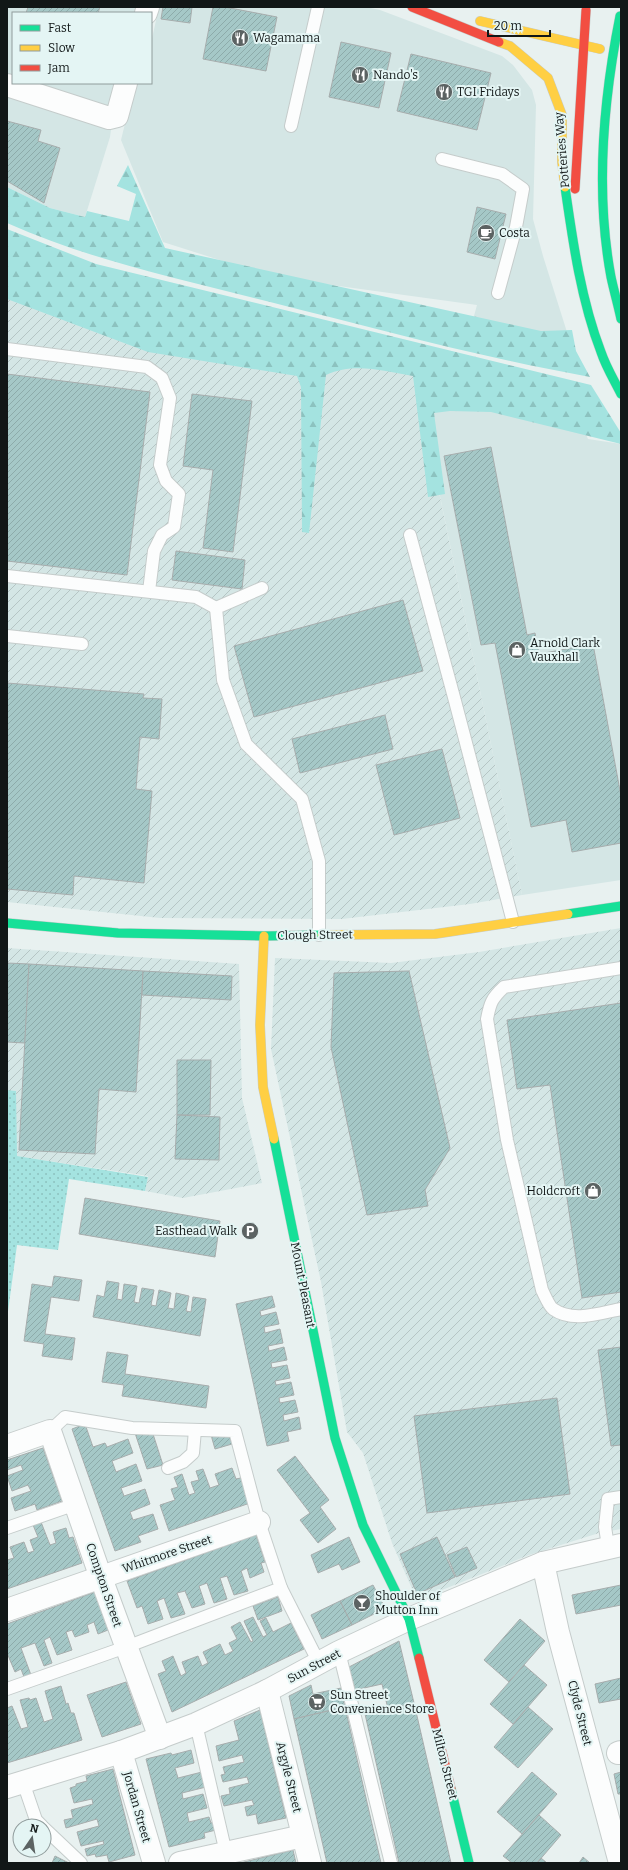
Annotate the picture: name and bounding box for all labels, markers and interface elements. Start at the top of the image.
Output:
legend [12,12,152,84]
scale bar [488,12,550,38]
text: 20 m [494,19,523,33]
text: Fast [48,21,72,35]
restaurant icon: Wagamama [230,28,250,48]
place label: Wagamama [253,31,320,45]
text: Slow [48,41,75,55]
text: Jam [47,61,70,75]
restaurant icon: Nando's [350,65,370,85]
place label: Nando's [373,68,418,82]
restaurant icon: TGI Fridays [434,82,454,102]
place label: TGI Fridays [457,85,520,99]
street label: Potteries Way [552,111,572,189]
cafe icon: Costa [476,223,496,243]
place label: Costa [499,226,530,240]
place label: Arnold Clark Vauxhall [530,636,600,664]
shop icon: Arnold Clark Vauxhall [507,640,527,660]
street label: Clough Street [277,927,354,943]
shop icon: Holdcroft [583,1181,603,1201]
place label: Holdcroft [527,1184,581,1198]
parking icon: Easthead Walk [240,1221,260,1241]
place label: Easthead Walk [155,1224,237,1238]
street label: Mount Pleasant [288,1241,318,1330]
street label: Whitmore Street [120,1532,214,1576]
street label: Compton Street [83,1541,125,1629]
place label: Shoulder of Mutton Inn [375,1589,441,1617]
bar icon: Shoulder of Mutton Inn [352,1593,372,1613]
street label: Sun Street [285,1646,344,1686]
street label: Clyde Street [565,1679,595,1748]
place label: Sun Street Convenience Store [330,1688,434,1716]
supermarket icon: Sun Street Convenience Store [307,1692,327,1712]
street label: Milton Street [429,1727,461,1802]
street label: Argyle Street [273,1740,305,1814]
street label: Jordan Street [120,1769,154,1845]
north arrow [12,1818,52,1858]
text: N [29,1821,40,1836]

